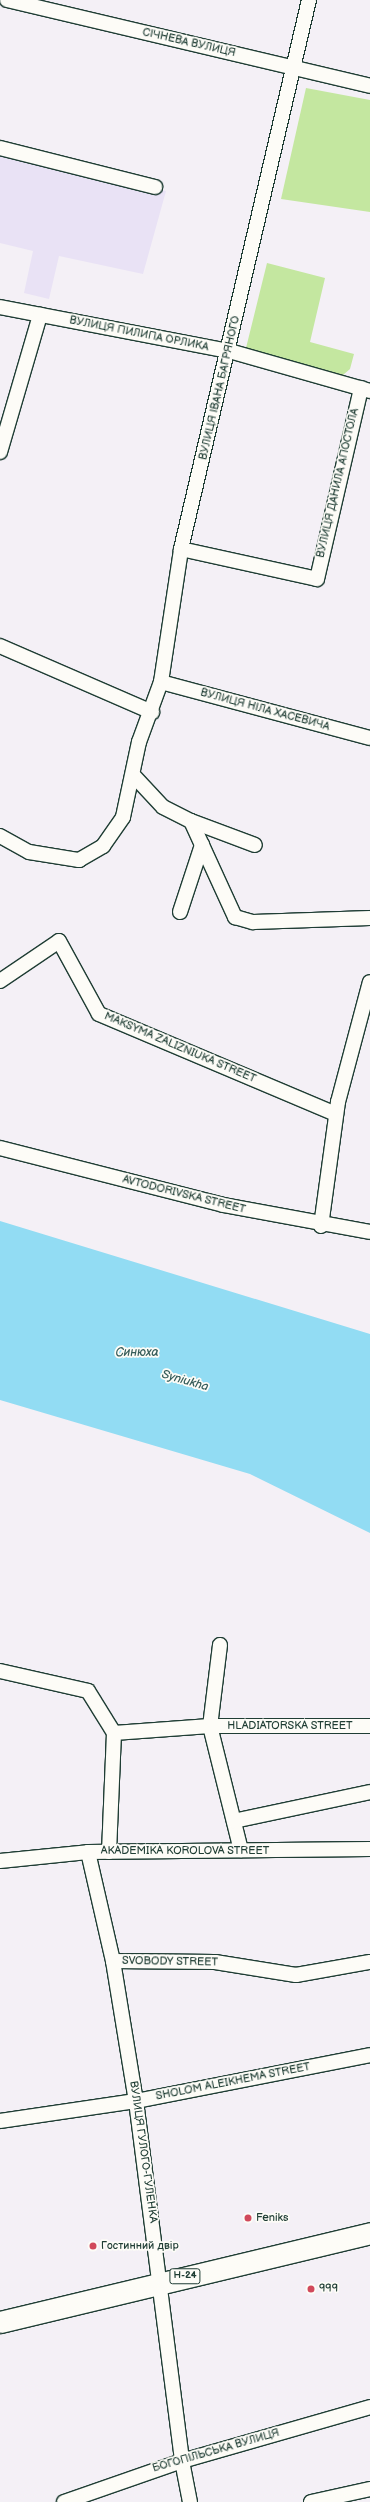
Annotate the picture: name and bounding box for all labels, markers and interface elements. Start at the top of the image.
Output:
street label: СІЧНЕВА ВУЛИЦЯ [141,26,237,60]
street label: ВУЛИЦЯ ПИЛИПА ОРЛИКА [68,314,210,354]
street label: ВУЛИЦЯ ІВАНА БАГРЯНОГО [197,315,243,461]
street label: ВУЛИЦЯ ДАНИЛА АПОСТОЛА [314,407,362,559]
street label: ВУЛИЦЯ НІЛА ХАСЕВИЧА [199,686,331,734]
street label: MAKSYMA ZALIZNIUKA STREET [102,1010,258,1086]
street label: AVTODORIVSKA STREET [121,1173,247,1217]
water label: Синюха [115,1346,159,1360]
water label: Syniukha [160,1367,210,1395]
street label: HLADIATORSKA STREET [227,1719,353,1733]
street label: AKADEMIKA KOROLOVA STREET [101,1844,269,1858]
street label: SVOBODY STREET [122,1955,218,1969]
street label: SHOLOM ALEIKHEMA STREET [155,2061,311,2103]
street label: ВУЛИЦЯ ГУЛОГО-ГУЛЕНКА [126,2080,160,2224]
place label: Feniks [256,2211,288,2225]
marker: Feniks [243,2213,253,2223]
place label: Гостинний двір [101,2239,179,2253]
marker: Гостинний двір [88,2241,98,2251]
road number: Н-24 [169,2268,201,2284]
place label: 999 [319,2282,338,2296]
marker: 999 [306,2284,316,2294]
street label: БОГОПІЛЬСЬКА ВУЛИЦЯ [151,2427,281,2475]

